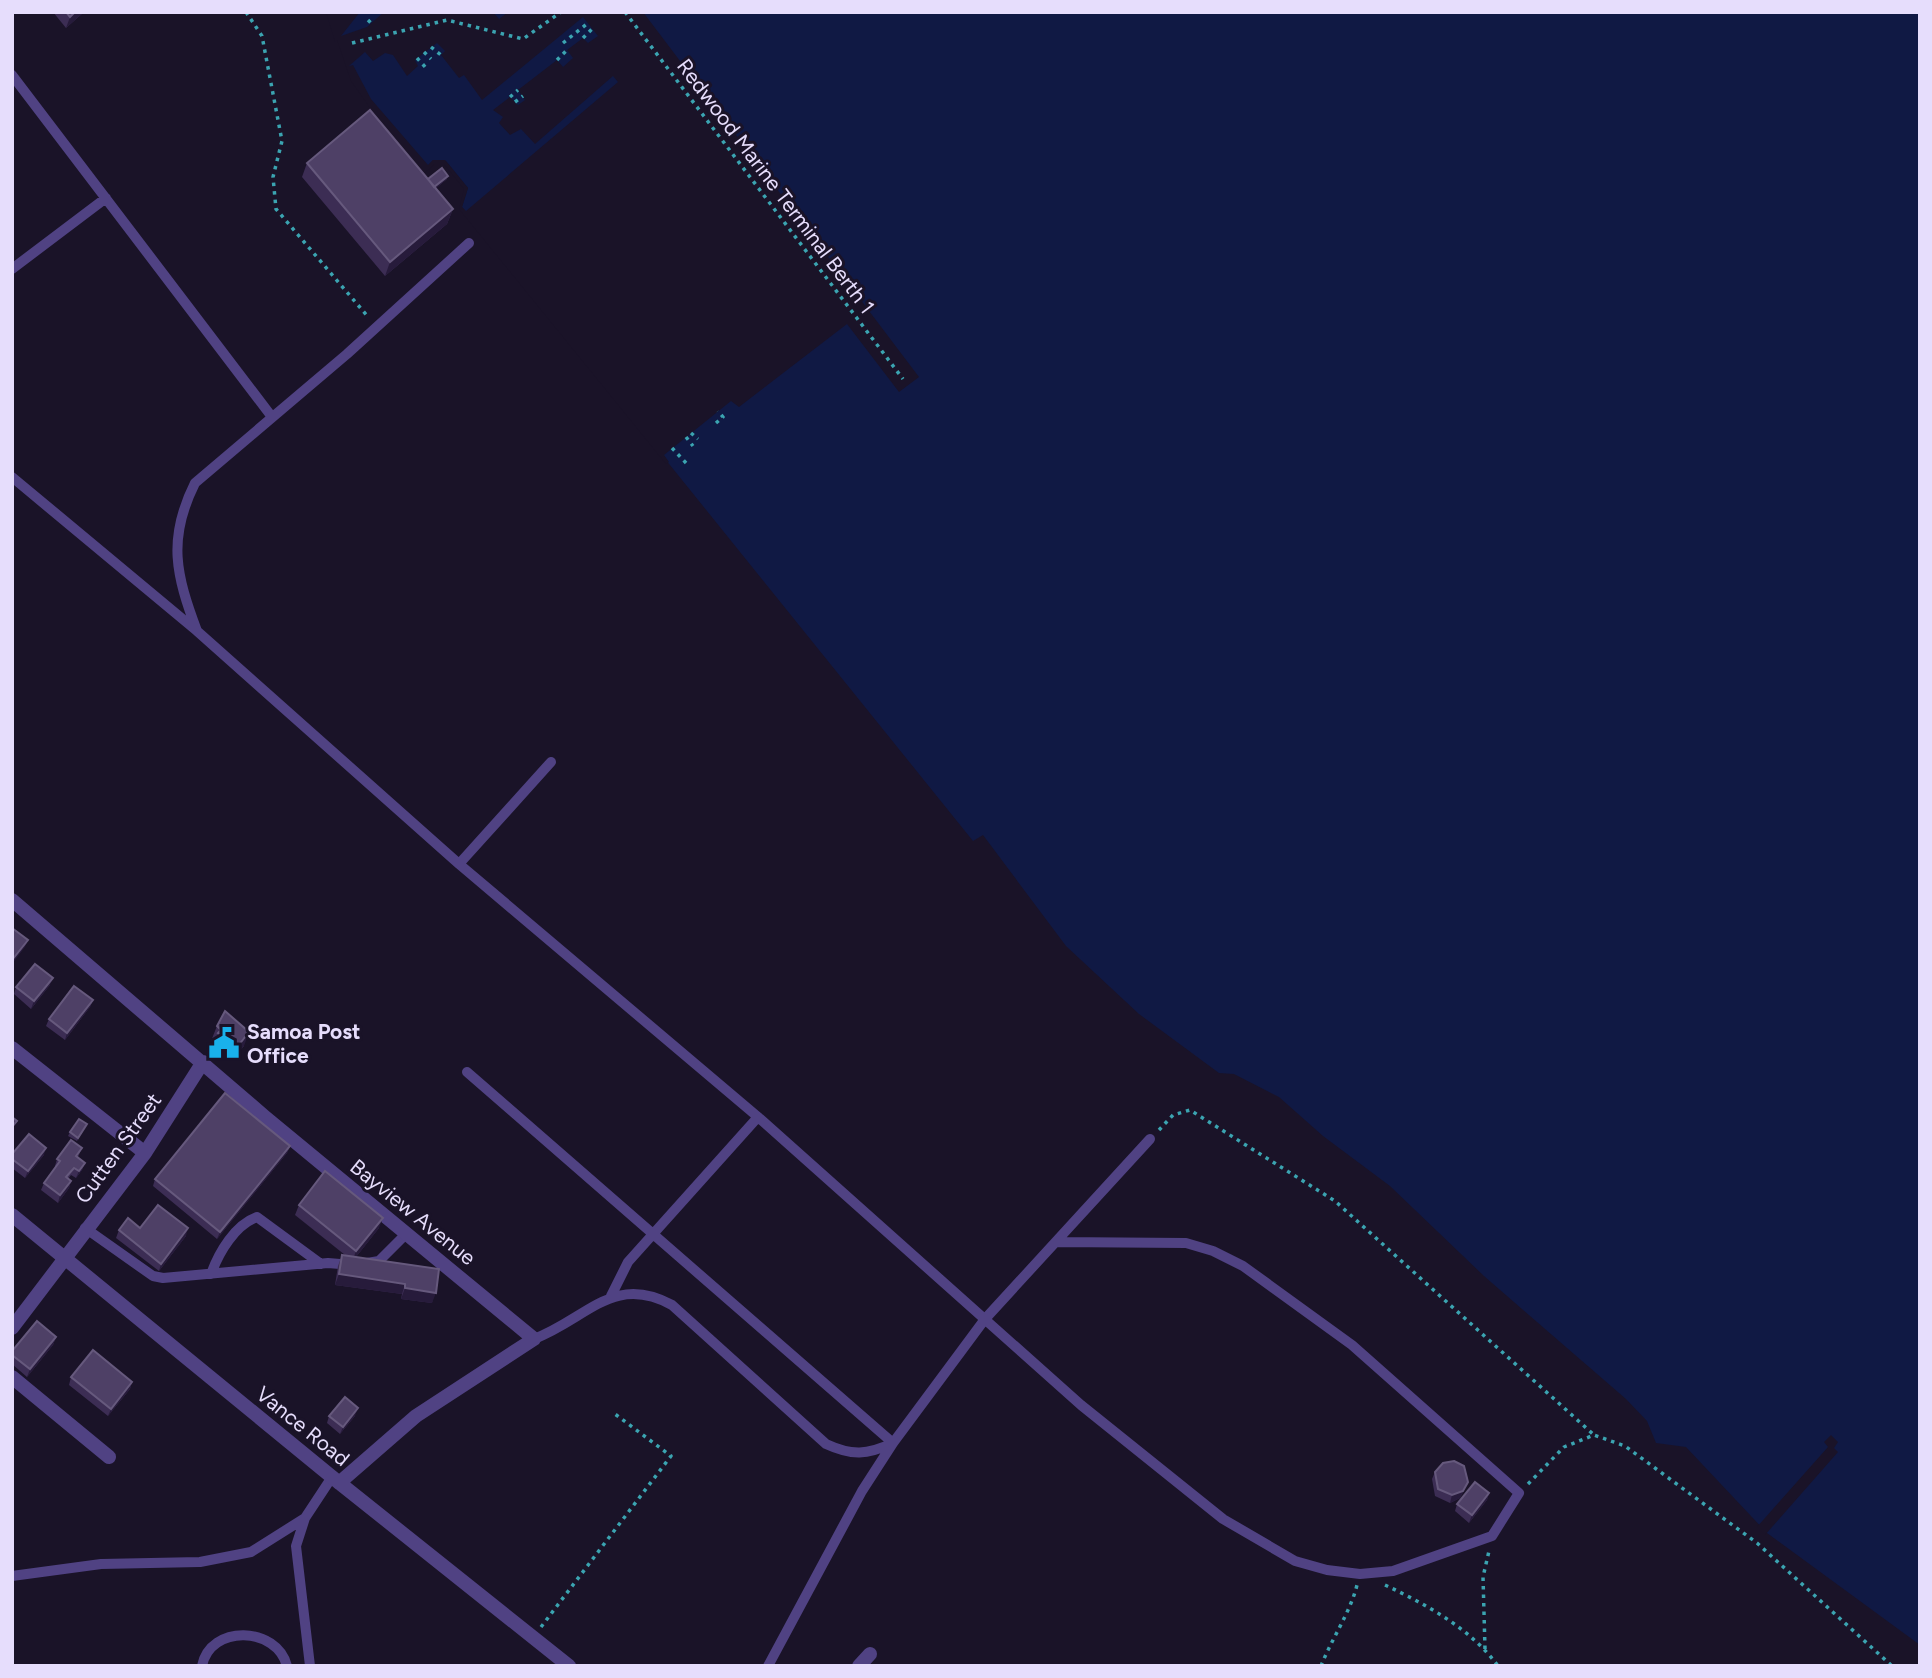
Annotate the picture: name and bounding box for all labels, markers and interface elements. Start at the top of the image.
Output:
street label: Redwood Marine Terminal Berth 1 [672,54,880,318]
place label: Samoa Post Office [247,1019,361,1068]
public building icon: Samoa Post Office [207,1026,241,1060]
street label: Cutten Street [70,1088,166,1208]
street label: Bayview Avenue [345,1154,481,1270]
street label: Vance Road [251,1381,355,1471]

